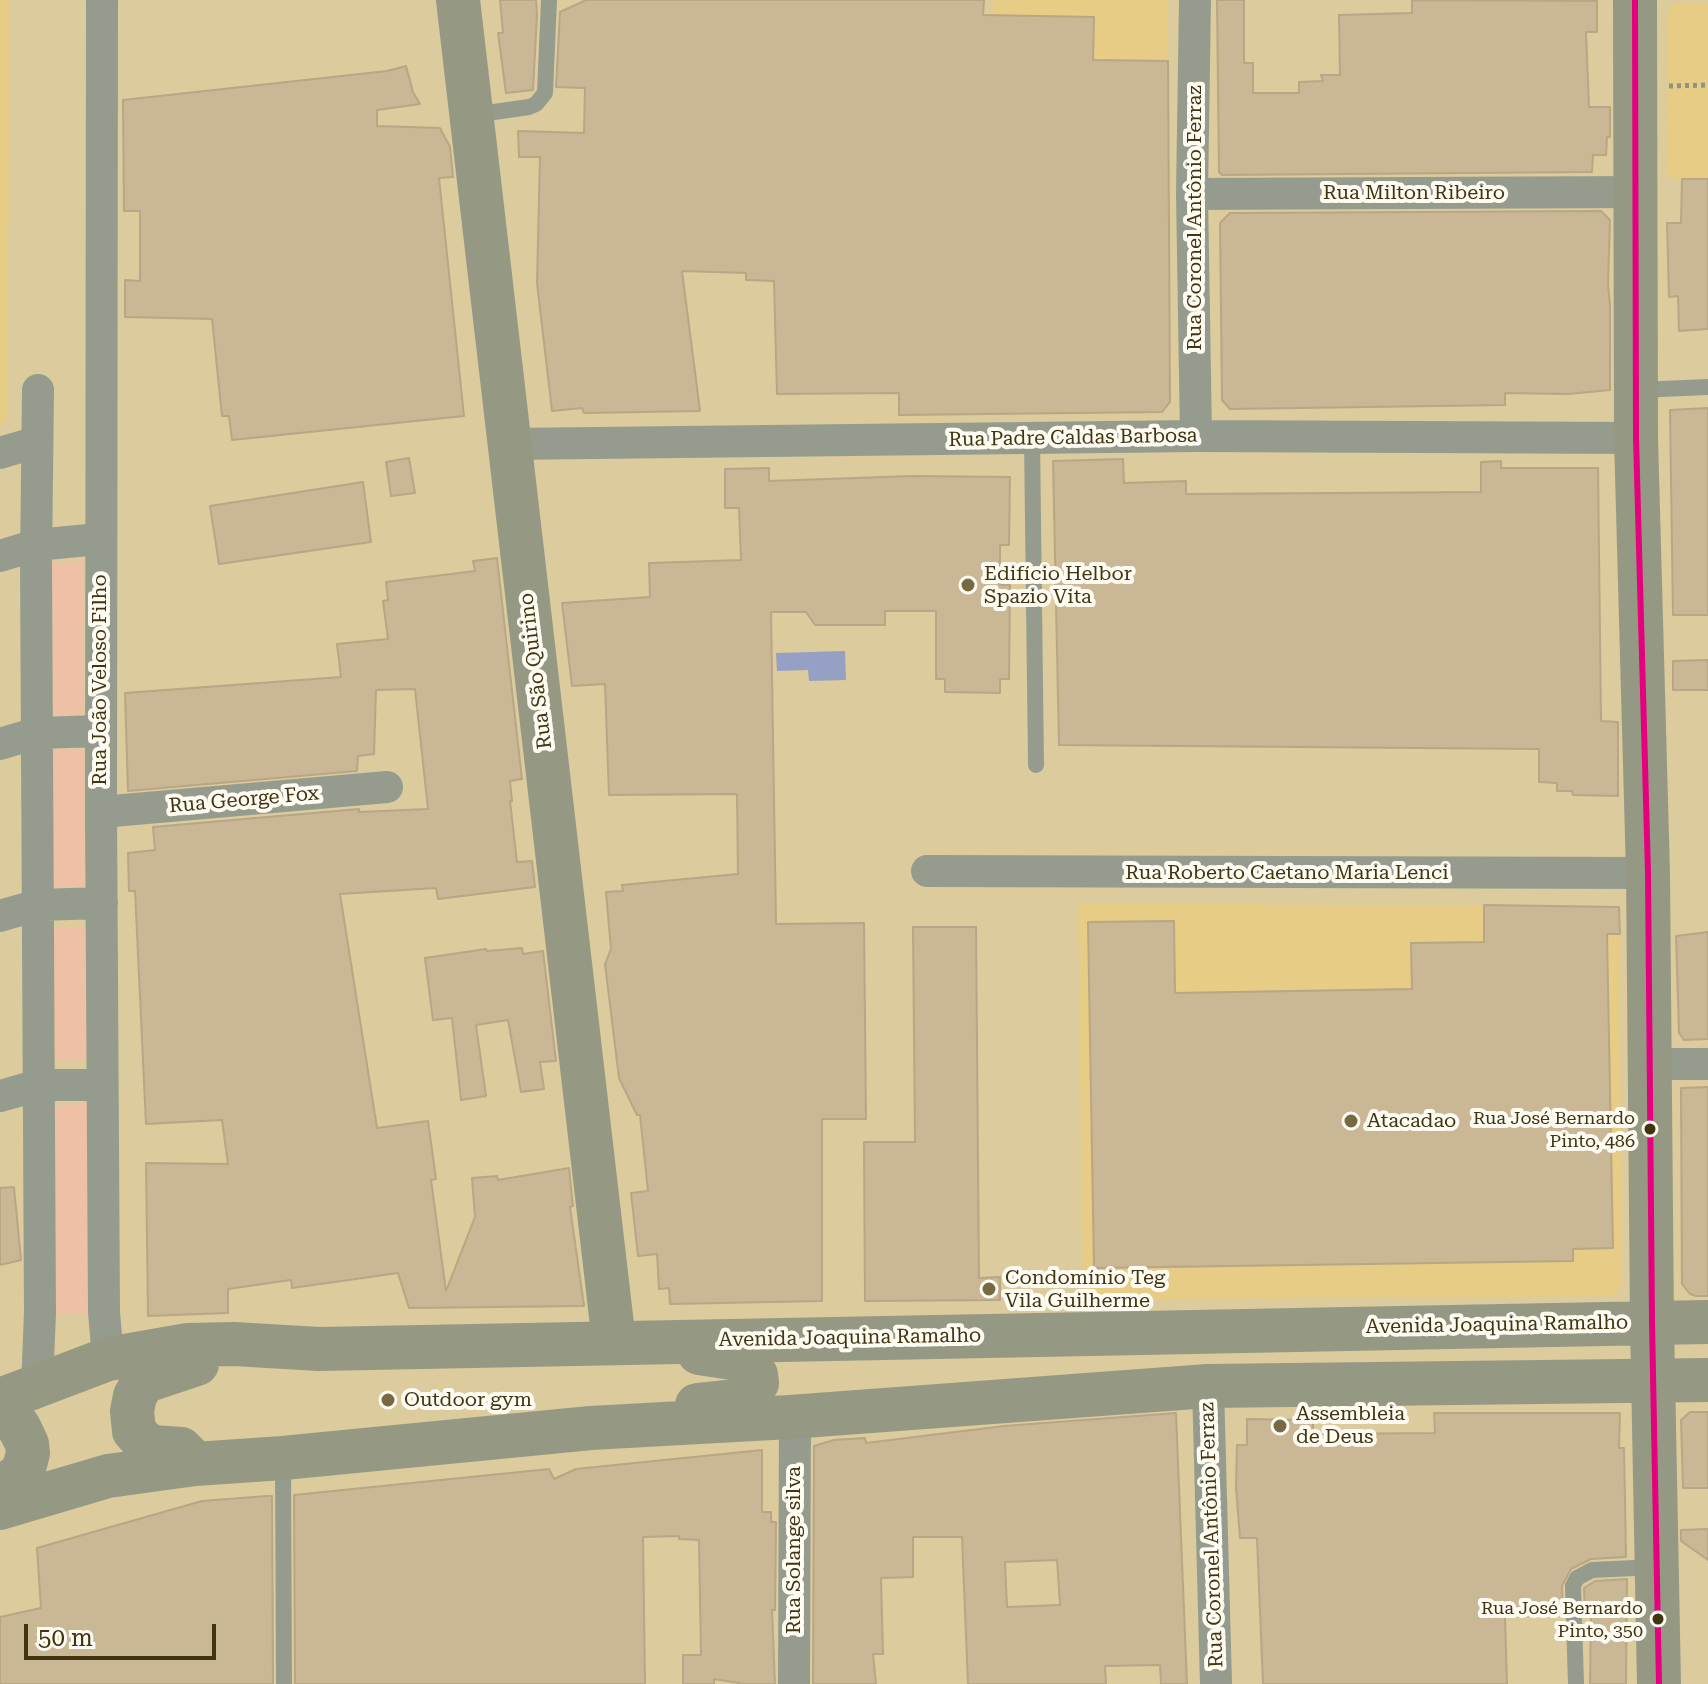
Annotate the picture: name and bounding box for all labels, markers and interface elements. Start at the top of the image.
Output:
street label: Rua Coronel Antônio Ferraz [1183,85,1207,351]
street label: Rua Milton Ribeiro [1323,181,1505,205]
street label: Rua Padre Caldas Barbosa [948,424,1198,452]
place label: Edifício Helbor Spazio Vita [984,562,1132,609]
street label: Rua João Veloso Filho [88,574,112,786]
marker: Edifício Helbor Spazio Vita [959,576,977,594]
street label: Rua São Quirino [515,592,557,750]
street label: Rua George Fox [168,781,320,819]
street label: Rua Roberto Caetano Maria Lenci [1125,861,1449,885]
place label: Rua José Bernardo Pinto, 486 [1473,1108,1635,1150]
place label: Atacadao [1367,1109,1456,1133]
marker: Atacadao [1342,1112,1360,1130]
marker: Rua José Bernardo Pinto, 486 [1642,1121,1658,1137]
place label: Condomínio Teg Vila Guilherme [1005,1266,1165,1313]
marker: Condomínio Teg Vila Guilherme [980,1280,998,1298]
street label: Avenida Joaquina Ramalho [1365,1311,1629,1339]
street label: Avenida Joaquina Ramalho [718,1324,982,1352]
place label: Outdoor gym [404,1388,532,1412]
marker: Outdoor gym [379,1391,397,1409]
street label: Rua Coronel Antônio Ferraz [1195,1402,1229,1668]
place label: Assembleia de Deus [1296,1402,1405,1449]
marker: Assembleia de Deus [1271,1417,1289,1435]
street label: Rua Solange silva [782,1466,806,1634]
place label: Rua José Bernardo Pinto, 350 [1481,1598,1643,1640]
scale bar [28,1608,220,1658]
marker: Rua José Bernardo Pinto, 350 [1650,1611,1666,1627]
text: 50 m [38,1624,93,1652]

